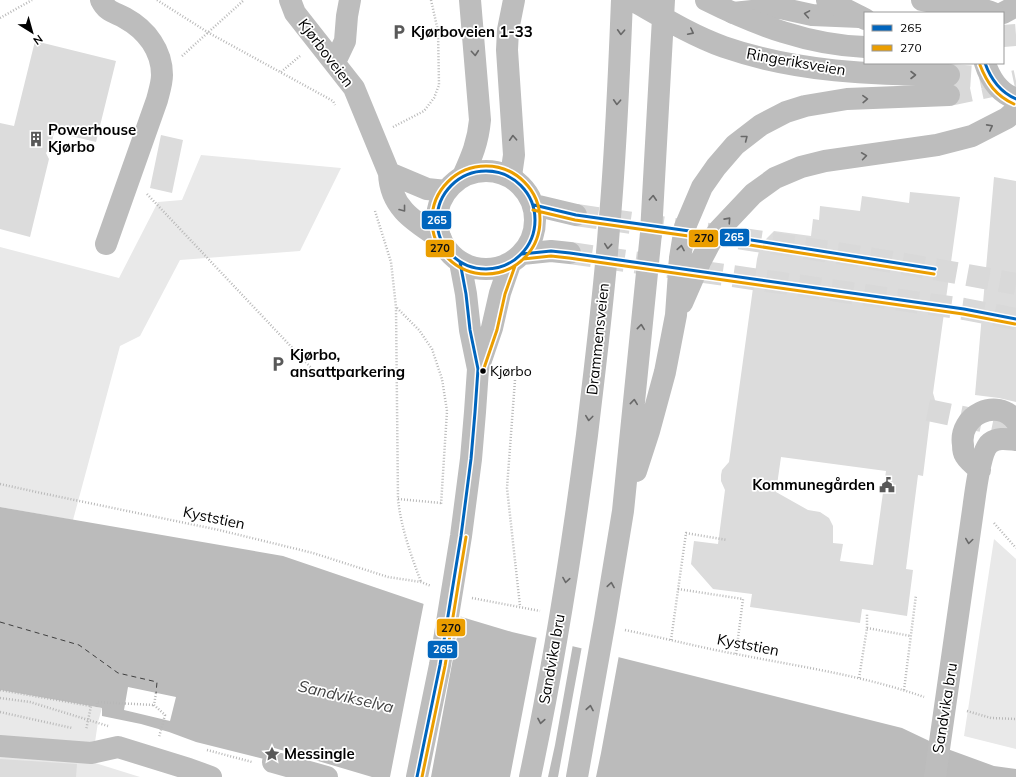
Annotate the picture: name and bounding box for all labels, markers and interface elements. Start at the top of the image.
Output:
one-way arrow [804,10,810,19]
north arrow [12,12,52,52]
legend [864,12,1004,64]
street label: Kjørboveien [294,15,358,91]
text: 265 [900,20,922,35]
place label: Kjørboveien 1-33 [411,22,533,41]
parking icon: Kjørboveien 1-33 [390,23,408,41]
one-way arrow [686,27,694,35]
one-way arrow [616,29,625,35]
text: N [30,32,46,48]
text: 270 [900,40,922,55]
street label: Ringeriksveien [745,43,847,80]
one-way arrow [471,50,480,56]
one-way arrow [910,71,916,79]
one-way arrow [862,94,868,103]
one-way arrow [613,99,621,105]
place label: Powerhouse Kjørbo [48,120,136,156]
one-way arrow [985,125,993,132]
building icon: Powerhouse Kjørbo [27,130,45,148]
one-way arrow [508,135,517,141]
one-way arrow [740,136,747,143]
one-way arrow [860,152,867,161]
one-way arrow [649,195,657,201]
one-way arrow [398,204,405,211]
line badge: 265 [421,210,452,230]
text: 265 [427,213,447,227]
one-way arrow [723,217,730,224]
line badge: 265 [719,228,750,247]
line badge: 270 [688,229,719,248]
text: 265 [724,230,744,244]
text: 270 [694,231,714,245]
line badge: 270 [425,239,455,258]
text: 270 [430,241,450,255]
one-way arrow [603,243,612,249]
one-way arrow [676,245,685,251]
street label: Drammensveien [582,282,613,396]
one-way arrow [637,324,646,330]
place label: Kjørbo, ansattparkering [290,345,405,381]
parking icon: Kjørbo, ansattparkering [269,355,287,373]
place label: Kjørbo [490,362,532,380]
marker: Kjørbo [478,366,488,376]
one-way arrow [629,399,638,405]
one-way arrow [585,415,594,421]
place label: Kommunegården [752,475,875,494]
public building icon: Kommunegården [878,476,896,494]
street label: Kyststien [181,502,247,533]
one-way arrow [965,537,974,544]
one-way arrow [562,576,571,583]
one-way arrow [606,581,615,588]
street label: Sandvika bru [534,612,569,706]
line badge: 270 [436,618,466,637]
text: 270 [441,621,461,635]
street label: Kyststien [716,629,781,660]
line badge: 265 [427,640,458,659]
text: 265 [433,642,453,656]
street label: Sandvika bru [928,661,961,755]
water label: Sandvikselva [296,675,396,717]
one-way arrow [585,705,594,711]
one-way arrow [537,718,546,724]
place label: Messingle [284,744,355,763]
place icon: Messingle [263,745,281,763]

